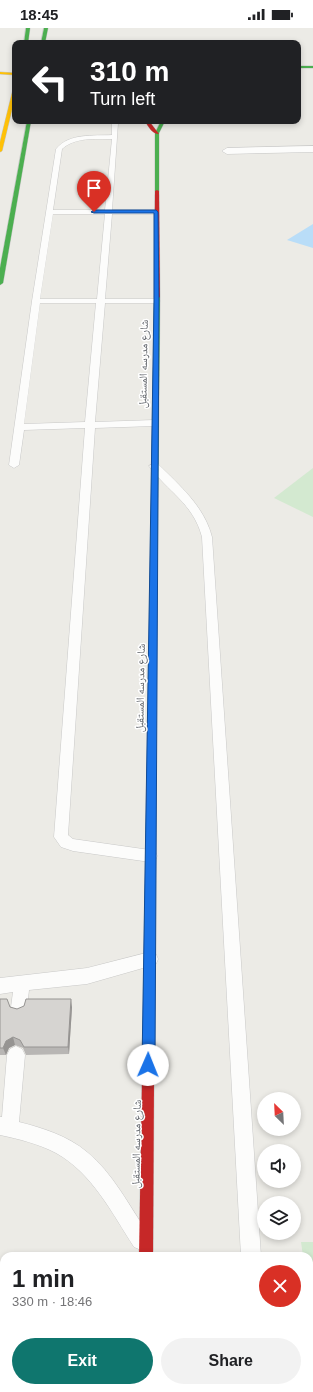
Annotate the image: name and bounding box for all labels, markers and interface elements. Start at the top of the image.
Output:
text: 18:45 [20,6,58,23]
icon: left [24,56,76,108]
text: 310 m [90,56,169,87]
text: Turn left [90,89,155,109]
pin [77,171,111,212]
icon: arrive [83,177,105,199]
street label: شارع مدرسه المستقبل [136,320,151,408]
street label: شارع مدرسه المستقبل [133,644,148,732]
position arrow [127,1044,169,1086]
north arrow [257,1092,301,1136]
map controls [257,1092,301,1240]
street label: شارع مدرسه المستقبل [129,1100,144,1188]
button: sound [257,1144,301,1188]
button: layers [257,1196,301,1240]
text: 1 min [12,1265,75,1292]
button: close [259,1265,301,1307]
text: 330 m · 18:46 [12,1294,92,1309]
button: Exit [12,1338,153,1384]
button: Share [161,1338,301,1384]

